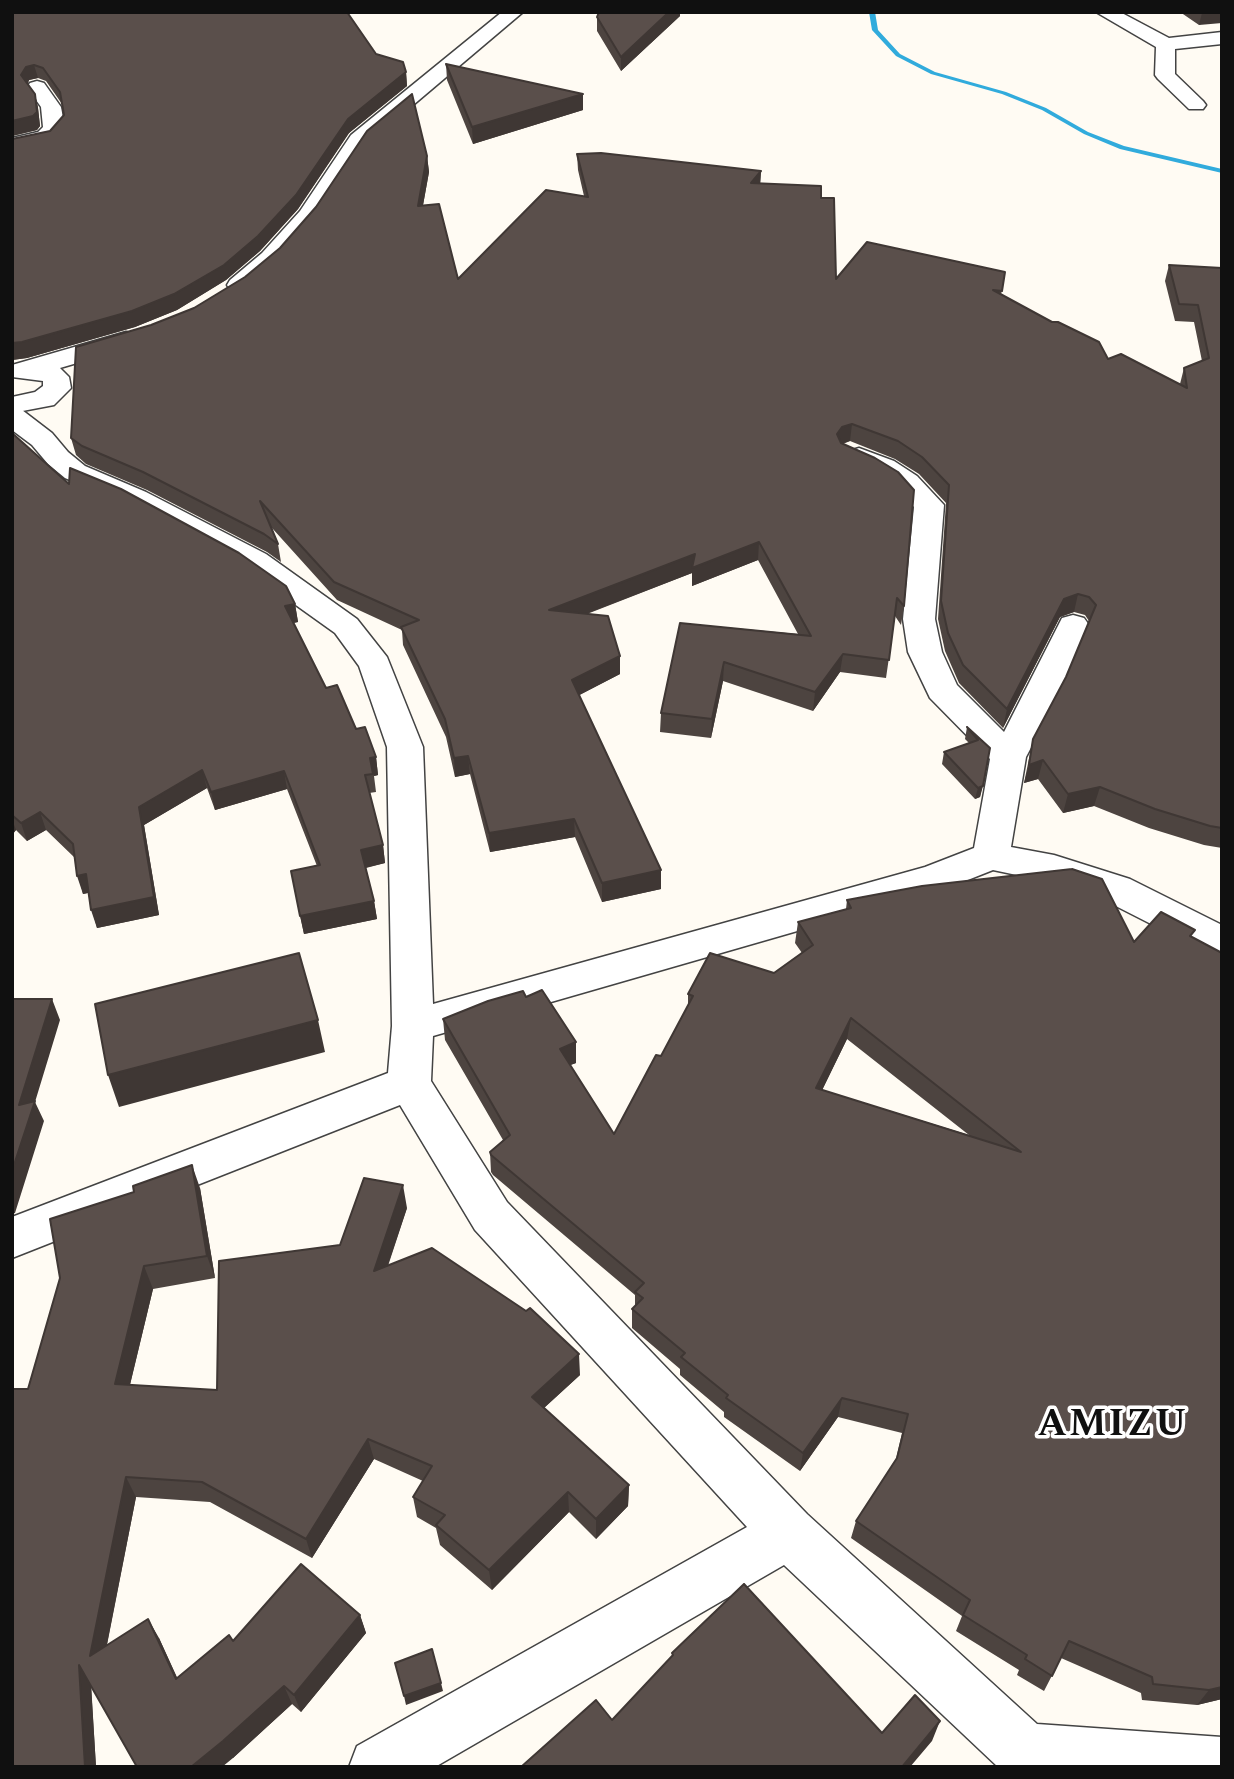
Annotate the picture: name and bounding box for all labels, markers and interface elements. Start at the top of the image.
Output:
district label: AMIZU [1038,1405,1188,1451]

